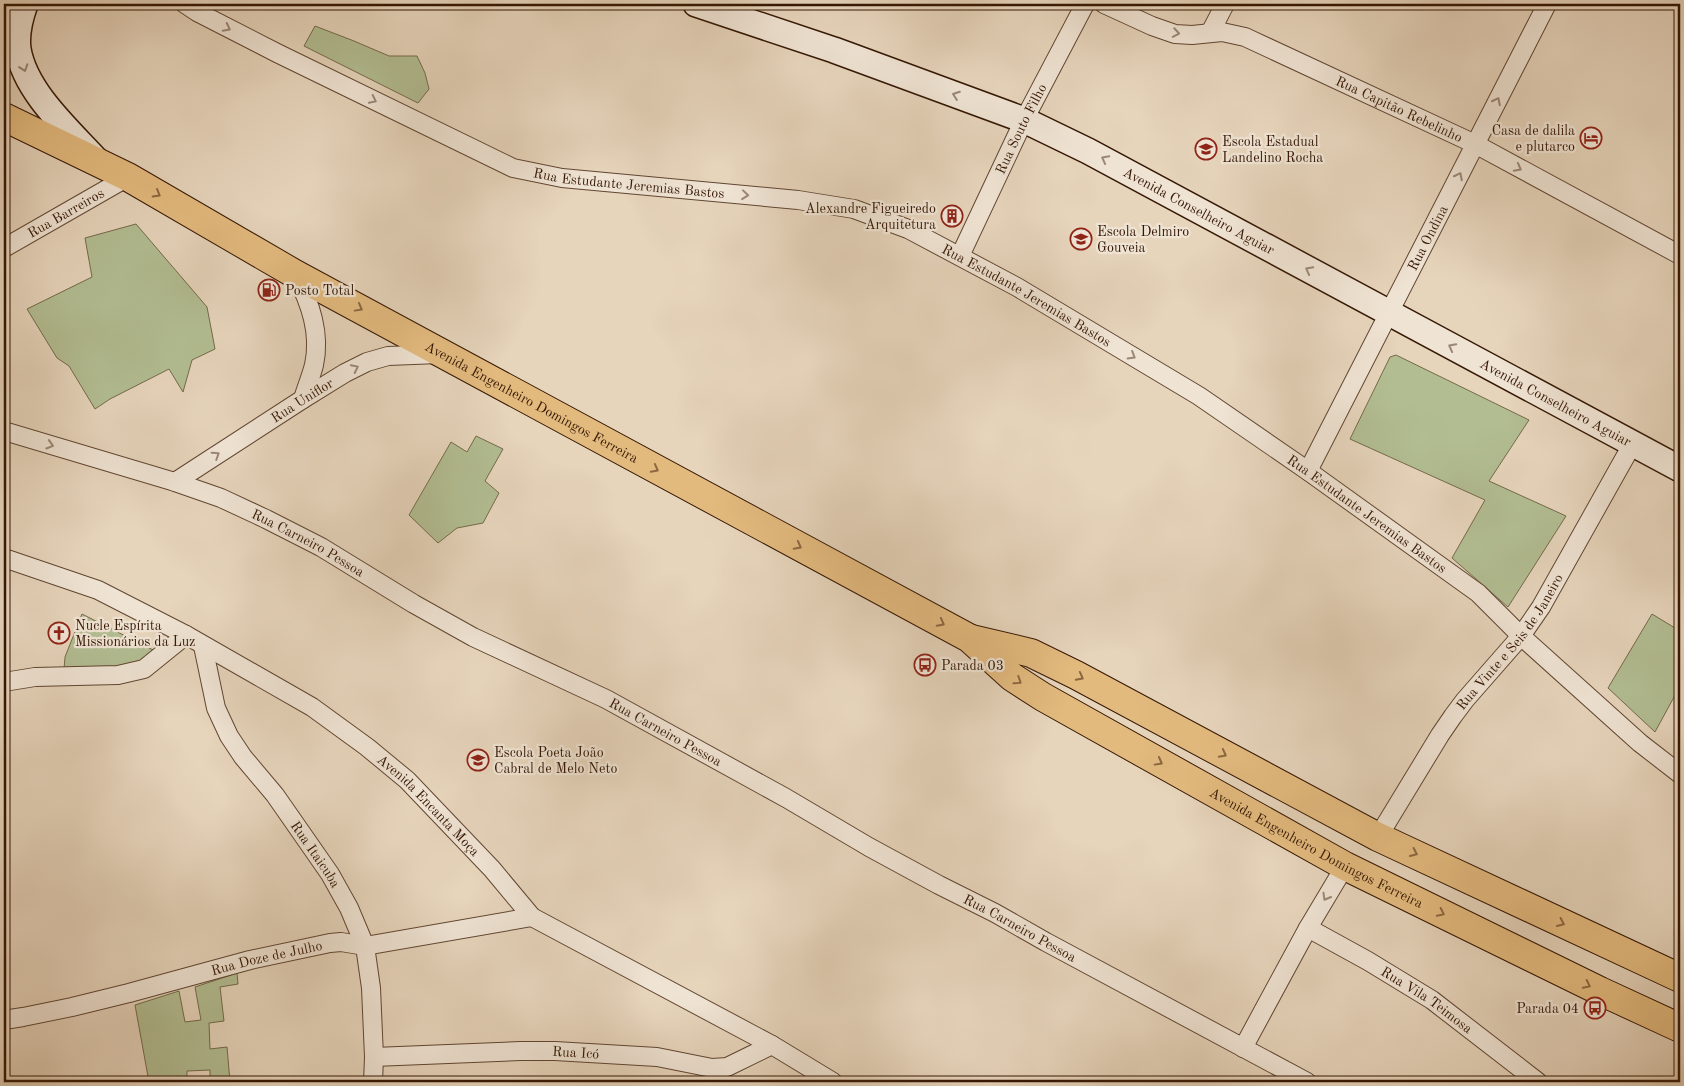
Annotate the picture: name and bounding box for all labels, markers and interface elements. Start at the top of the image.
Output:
one-way arrow [222,22,231,32]
one-way arrow [1172,28,1181,38]
one-way arrow [19,63,29,72]
street label: Rua Capitão Rebelinho [1333,74,1464,145]
street label: Rua Souto Filho [994,82,1050,177]
one-way arrow [952,91,961,101]
one-way arrow [367,94,376,104]
one-way arrow [1491,97,1501,106]
place label: Casa de dalila e plutarco [1492,124,1575,154]
hotel icon: Casa de dalila e plutarco [1579,126,1603,150]
place label: Escola Estadual Landelino Rocha [1222,135,1323,165]
school or university icon: Escola Estadual Landelino Rocha [1194,137,1218,161]
one-way arrow [1101,155,1110,165]
one-way arrow [1513,161,1522,171]
street label: Avenida Conselheiro Aguiar [1121,165,1277,258]
street label: Rua Estudante Jeremias Bastos [532,166,725,201]
one-way arrow [1453,173,1463,182]
street label: Rua Barreiros [26,186,107,241]
one-way arrow [151,187,160,197]
one-way arrow [742,189,750,200]
place label: Alexandre Figueiredo Arquitetura [805,202,936,232]
street label: Rua Ondina [1406,203,1451,273]
building icon: Alexandre Figueiredo Arquitetura [940,204,964,228]
place label: Escola Delmiro Gouveia [1097,225,1189,255]
school or university icon: Escola Delmiro Gouveia [1069,227,1093,251]
street label: Rua Estudante Jeremias Bastos [939,242,1113,350]
one-way arrow [1305,266,1314,276]
fuel station icon: Posto Total [257,278,281,302]
place label: Posto Total [285,284,354,298]
one-way arrow [354,302,363,312]
street label: Avenida Engenheiro Domingos Ferreira [422,340,640,466]
one-way arrow [1448,343,1457,353]
one-way arrow [1127,350,1136,360]
street label: Avenida Conselheiro Aguiar [1477,357,1633,449]
one-way arrow [350,364,359,374]
street label: Rua Uniflor [269,376,336,426]
one-way arrow [46,439,54,449]
one-way arrow [211,452,220,462]
street label: Rua Estudante Jeremias Bastos [1284,453,1449,576]
one-way arrow [650,462,659,472]
street label: Rua Carneiro Pessoa [249,507,366,580]
one-way arrow [793,540,802,550]
street label: Rua Vinte e Seis de Janeiro [1454,572,1566,713]
one-way arrow [936,617,945,627]
place label: Nucle Espírita Missionários da Luz [75,619,195,649]
church icon: Nucle Espírita Missionários da Luz [47,621,71,645]
bus stop icon: Parada 03 [913,653,937,677]
place label: Parada 03 [941,659,1004,673]
one-way arrow [1074,671,1083,681]
one-way arrow [1013,675,1022,685]
street label: Rua Carneiro Pessoa [607,696,724,769]
place label: Escola Poeta João Cabral de Melo Neto [494,746,617,776]
school or university icon: Escola Poeta João Cabral de Melo Neto [466,748,490,772]
one-way arrow [1218,748,1227,758]
street label: Avenida Encanta Moça [374,752,482,859]
one-way arrow [1154,756,1163,766]
street label: Avenida Engenheiro Domingos Ferreira [1207,786,1425,911]
street label: Rua Itaicuba [287,819,342,890]
one-way arrow [1409,847,1418,857]
one-way arrow [1323,891,1333,900]
street label: Rua Carneiro Pessoa [961,892,1078,965]
one-way arrow [1436,907,1445,917]
one-way arrow [1556,916,1565,927]
street label: Rua Doze de Julho [210,939,324,978]
street label: Rua Vila Teimosa [1378,965,1475,1037]
one-way arrow [1582,979,1591,989]
bus stop icon: Parada 04 [1583,996,1607,1020]
place label: Parada 04 [1516,1002,1579,1016]
street label: Rua Icó [552,1045,600,1062]

